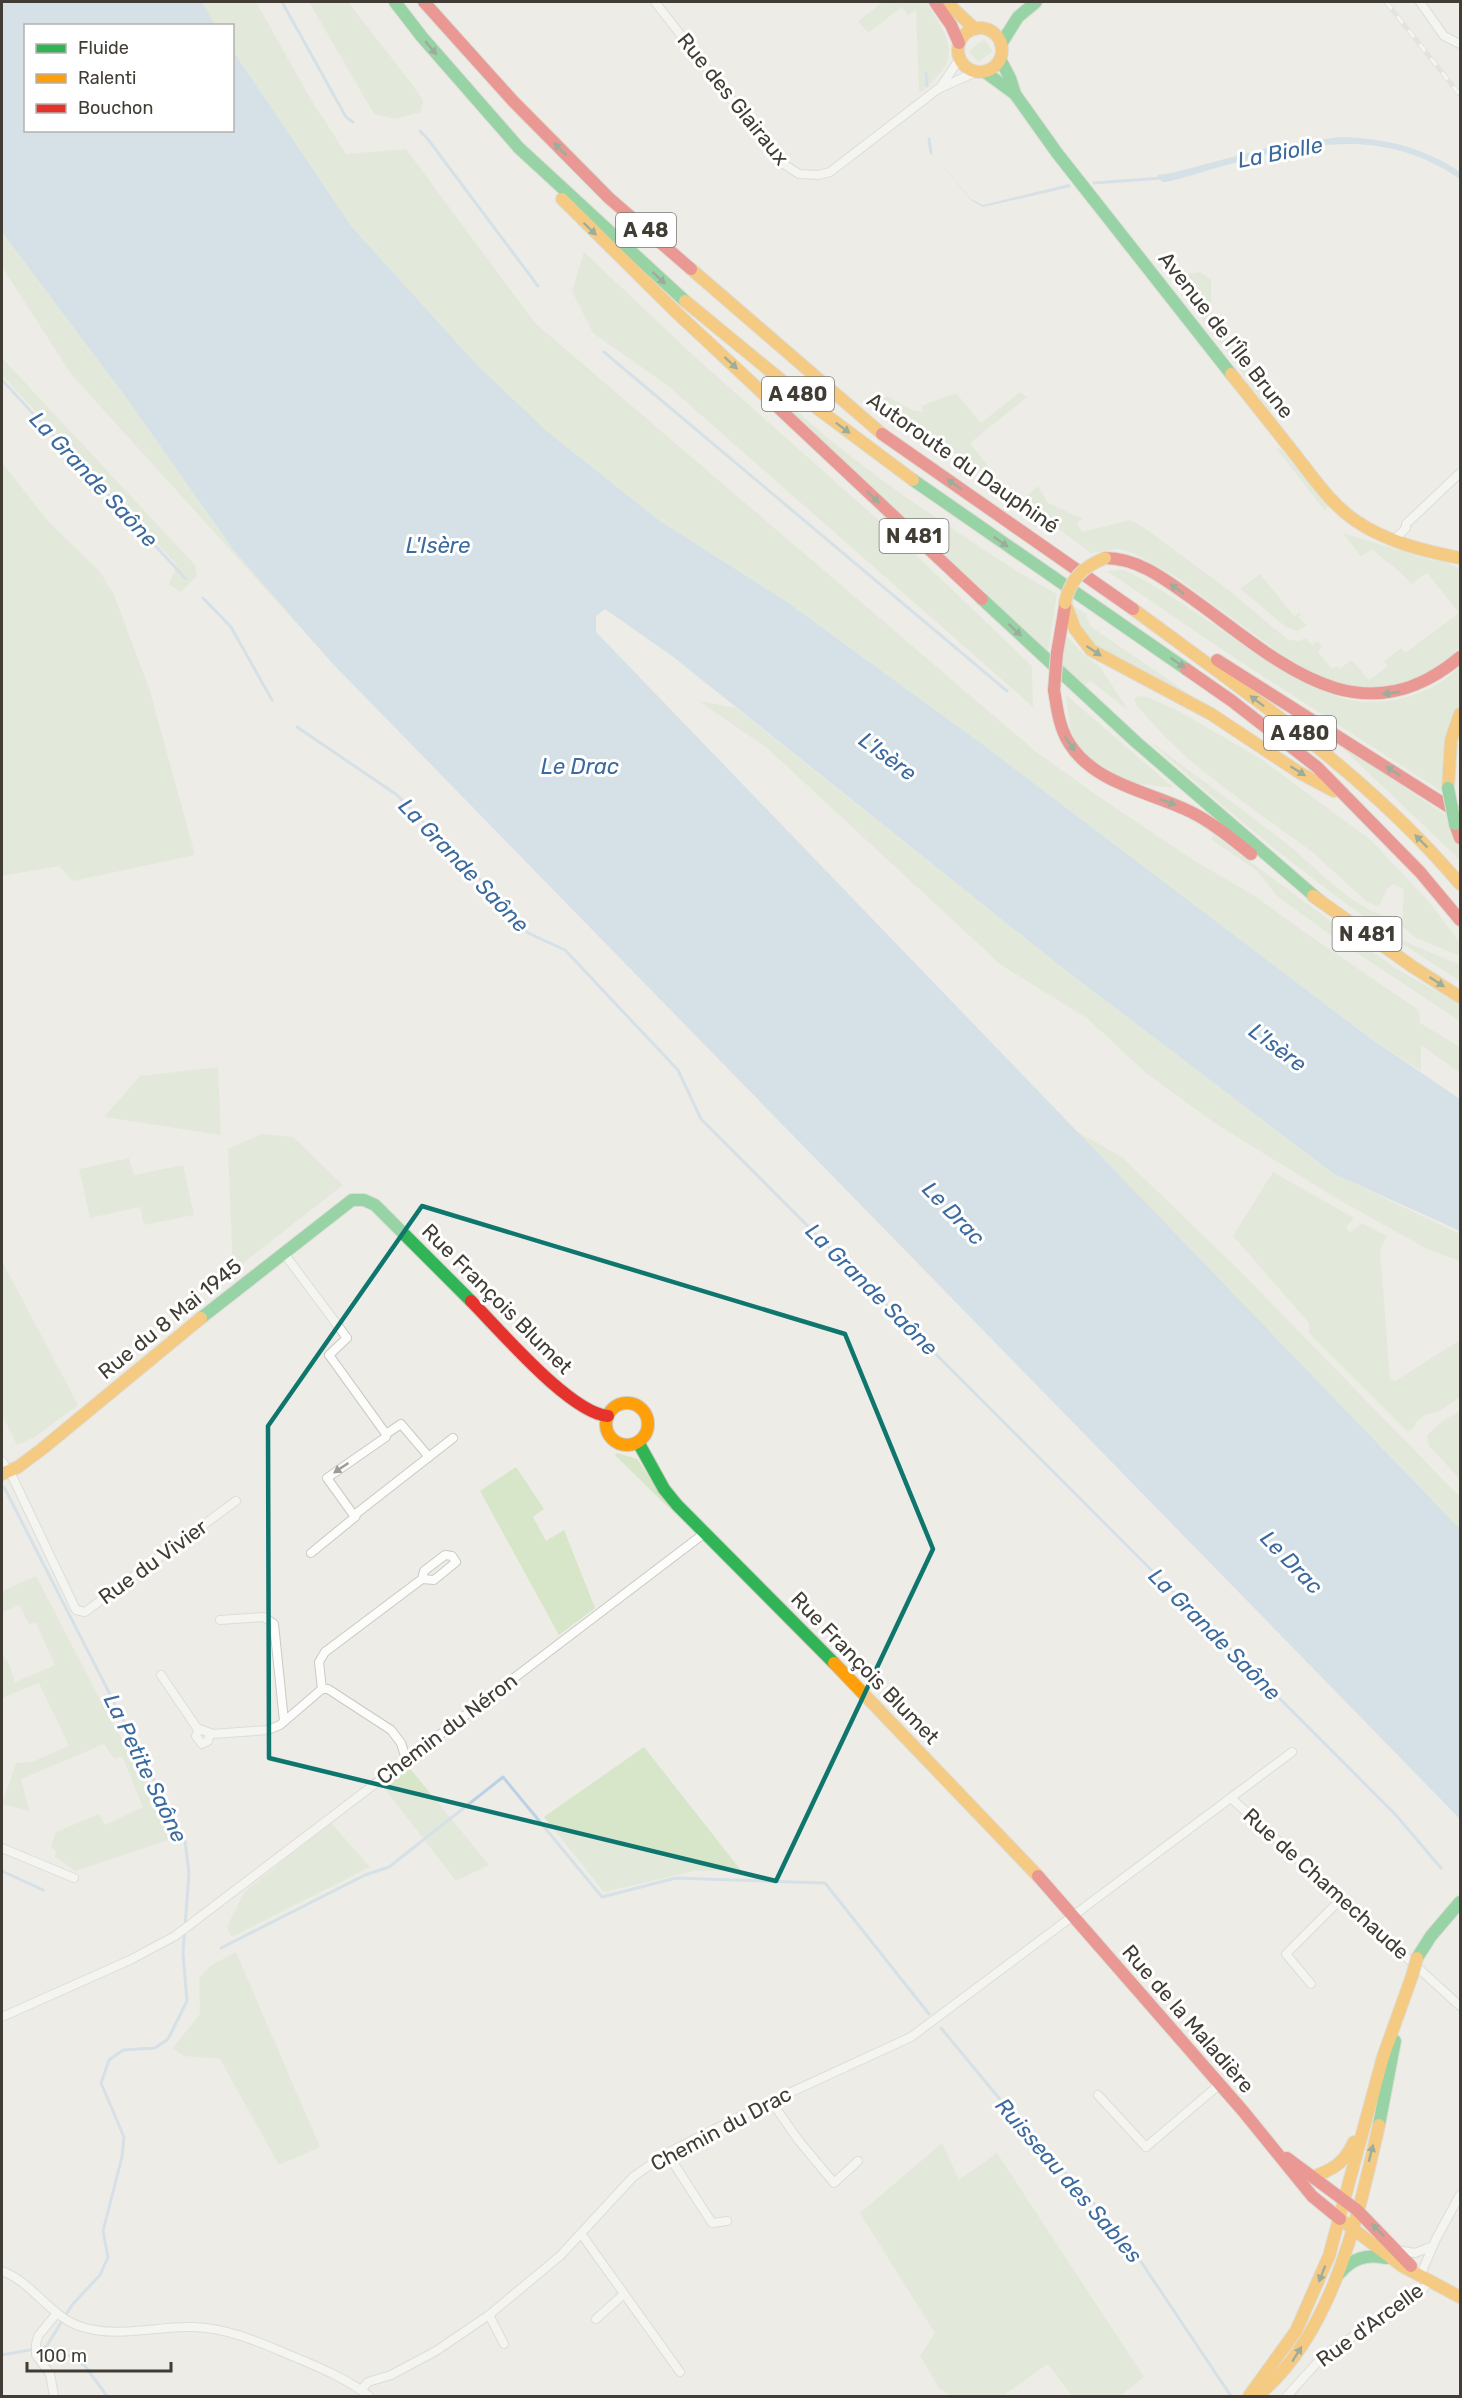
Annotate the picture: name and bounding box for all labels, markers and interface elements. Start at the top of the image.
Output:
legend [24,24,234,132]
street label: Rue des Glairaux [672,28,794,170]
text: Fluide [78,37,129,59]
one-way arrow [424,40,437,55]
text: Ralenti [78,67,136,89]
text: Bouchon [78,97,153,119]
water label: La Biolle [1235,131,1325,174]
one-way arrow [553,142,568,156]
road number: A 48 [616,213,676,247]
one-way arrow [582,221,596,235]
street label: Avenue de l'Île Brune [1154,246,1299,423]
one-way arrow [652,270,666,284]
one-way arrow [723,356,738,370]
road number: A 480 [762,377,834,411]
street label: Autoroute du Dauphiné [863,387,1064,538]
water label: La Grande Saône [24,406,163,553]
one-way arrow [835,421,850,433]
one-way arrow [946,478,963,489]
one-way arrow [865,490,880,504]
road number: N 481 [880,519,948,553]
water label: L'Isère [406,532,470,559]
one-way arrow [992,536,1008,548]
one-way arrow [1169,583,1185,595]
one-way arrow [1007,623,1022,636]
one-way arrow [1086,645,1102,657]
one-way arrow [1169,658,1186,669]
one-way arrow [1382,688,1401,697]
one-way arrow [1249,695,1265,707]
road number: A 480 [1264,716,1336,750]
water label: L'Isère [854,726,922,787]
one-way arrow [1064,735,1076,751]
water label: Le Drac [541,753,619,780]
one-way arrow [1290,766,1306,777]
one-way arrow [1385,766,1401,777]
water label: La Grande Saône [393,793,534,938]
one-way arrow [1159,797,1177,807]
one-way arrow [1415,834,1429,848]
road number: N 481 [1332,917,1402,951]
one-way arrow [1428,976,1444,988]
water label: L'Isère [1244,1017,1312,1078]
water label: Le Drac [917,1176,991,1251]
street label: Rue François Blumet [417,1218,578,1379]
water label: La Grande Saône [800,1218,943,1361]
street label: Rue du 8 Mai 1945 [93,1253,246,1384]
one-way arrow [333,1462,349,1473]
street label: Rue du Vivier [93,1514,212,1609]
water label: Le Drac [1255,1525,1329,1600]
water label: La Grande Saône [1143,1563,1286,1706]
street label: Rue François Blumet [786,1586,945,1749]
street label: Chemin du Néron [372,1668,522,1790]
water label: La Petite Saône [98,1690,193,1847]
street label: Rue de Chamechaude [1238,1803,1414,1965]
street label: Rue de la Maladière [1117,1939,1260,2098]
street label: Chemin du Drac [646,2081,795,2176]
water label: Ruisseau des Sables [990,2092,1148,2268]
one-way arrow [1367,2144,1377,2162]
one-way arrow [1371,2223,1385,2237]
one-way arrow [1317,2265,1326,2283]
street label: Rue d'Arcelle [1311,2277,1428,2372]
scale bar [27,2335,171,2373]
text: 100 m [36,2345,87,2367]
one-way arrow [1291,2346,1302,2362]

